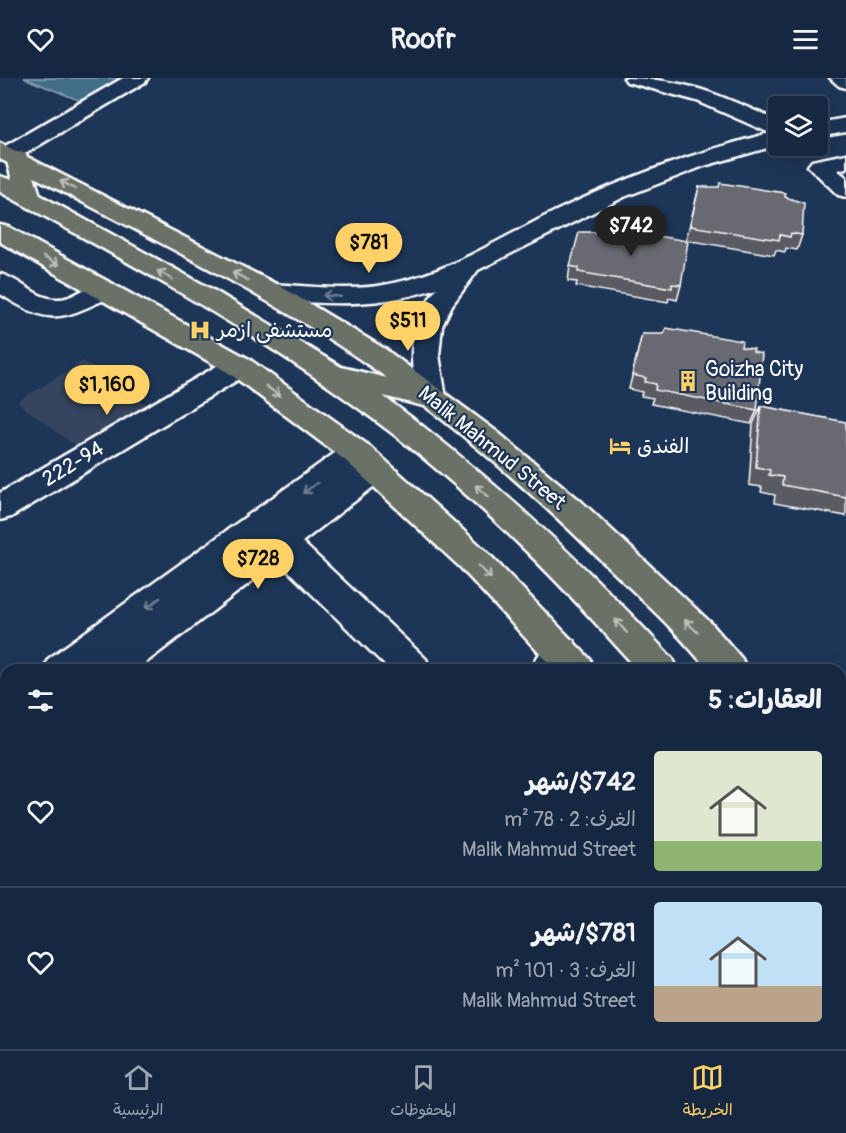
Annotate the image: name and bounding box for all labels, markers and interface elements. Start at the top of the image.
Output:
icon: heart [24,23,57,56]
text: Roofr [390,23,456,56]
icon: menu [789,23,822,56]
map controls [768,96,828,156]
button: layers [768,96,828,156]
one-way arrow [59,179,77,190]
pin: $742 [595,206,667,257]
text: $742 [609,213,653,238]
pin: $781 [333,223,405,274]
text: $781 [349,230,389,255]
one-way arrow [42,255,59,267]
one-way arrow [157,269,174,281]
one-way arrow [232,270,249,282]
one-way arrow [322,290,342,301]
pin: $511 [372,301,444,352]
text: $511 [389,308,427,333]
place label: مستشفى ازمر [215,317,333,344]
hospital icon: مستشفى ازمر [188,318,212,342]
place label: Goizha City Building [705,356,803,407]
pin: $1,160 [58,365,156,416]
building icon: Goizha City Building [676,369,700,393]
text: $1,160 [79,372,135,397]
street label: Malik Mahmud Street [413,380,572,516]
one-way arrow [265,385,281,397]
place label: الفندق [637,433,689,460]
hotel icon: الفندق [608,434,632,458]
street label: 222-94 [37,435,109,493]
one-way arrow [302,481,318,494]
one-way arrow [474,484,490,498]
pin: $728 [222,539,294,590]
text: $728 [237,546,279,571]
one-way arrow [478,564,493,579]
one-way arrow [145,597,161,609]
one-way arrow [614,619,628,634]
one-way arrow [684,619,699,633]
icon: filters [24,684,57,717]
text: العقارات: 5 [708,684,822,716]
text: $742/شهر [526,766,636,798]
icon: home [702,775,774,847]
icon: heart [24,795,57,828]
text: الغرف: 2 · 78 m² [504,807,636,832]
text: Malik Mahmud Street [462,837,636,862]
text: $781/شهر [532,917,636,949]
icon: home [702,926,774,998]
icon: heart [24,946,57,979]
text: الغرف: 3 · 101 m² [496,958,636,983]
text: Malik Mahmud Street [462,988,636,1013]
tab: الرئيسية [113,1061,164,1124]
tab: المحفوظات [390,1061,456,1124]
tab: الخريطة [683,1061,733,1124]

